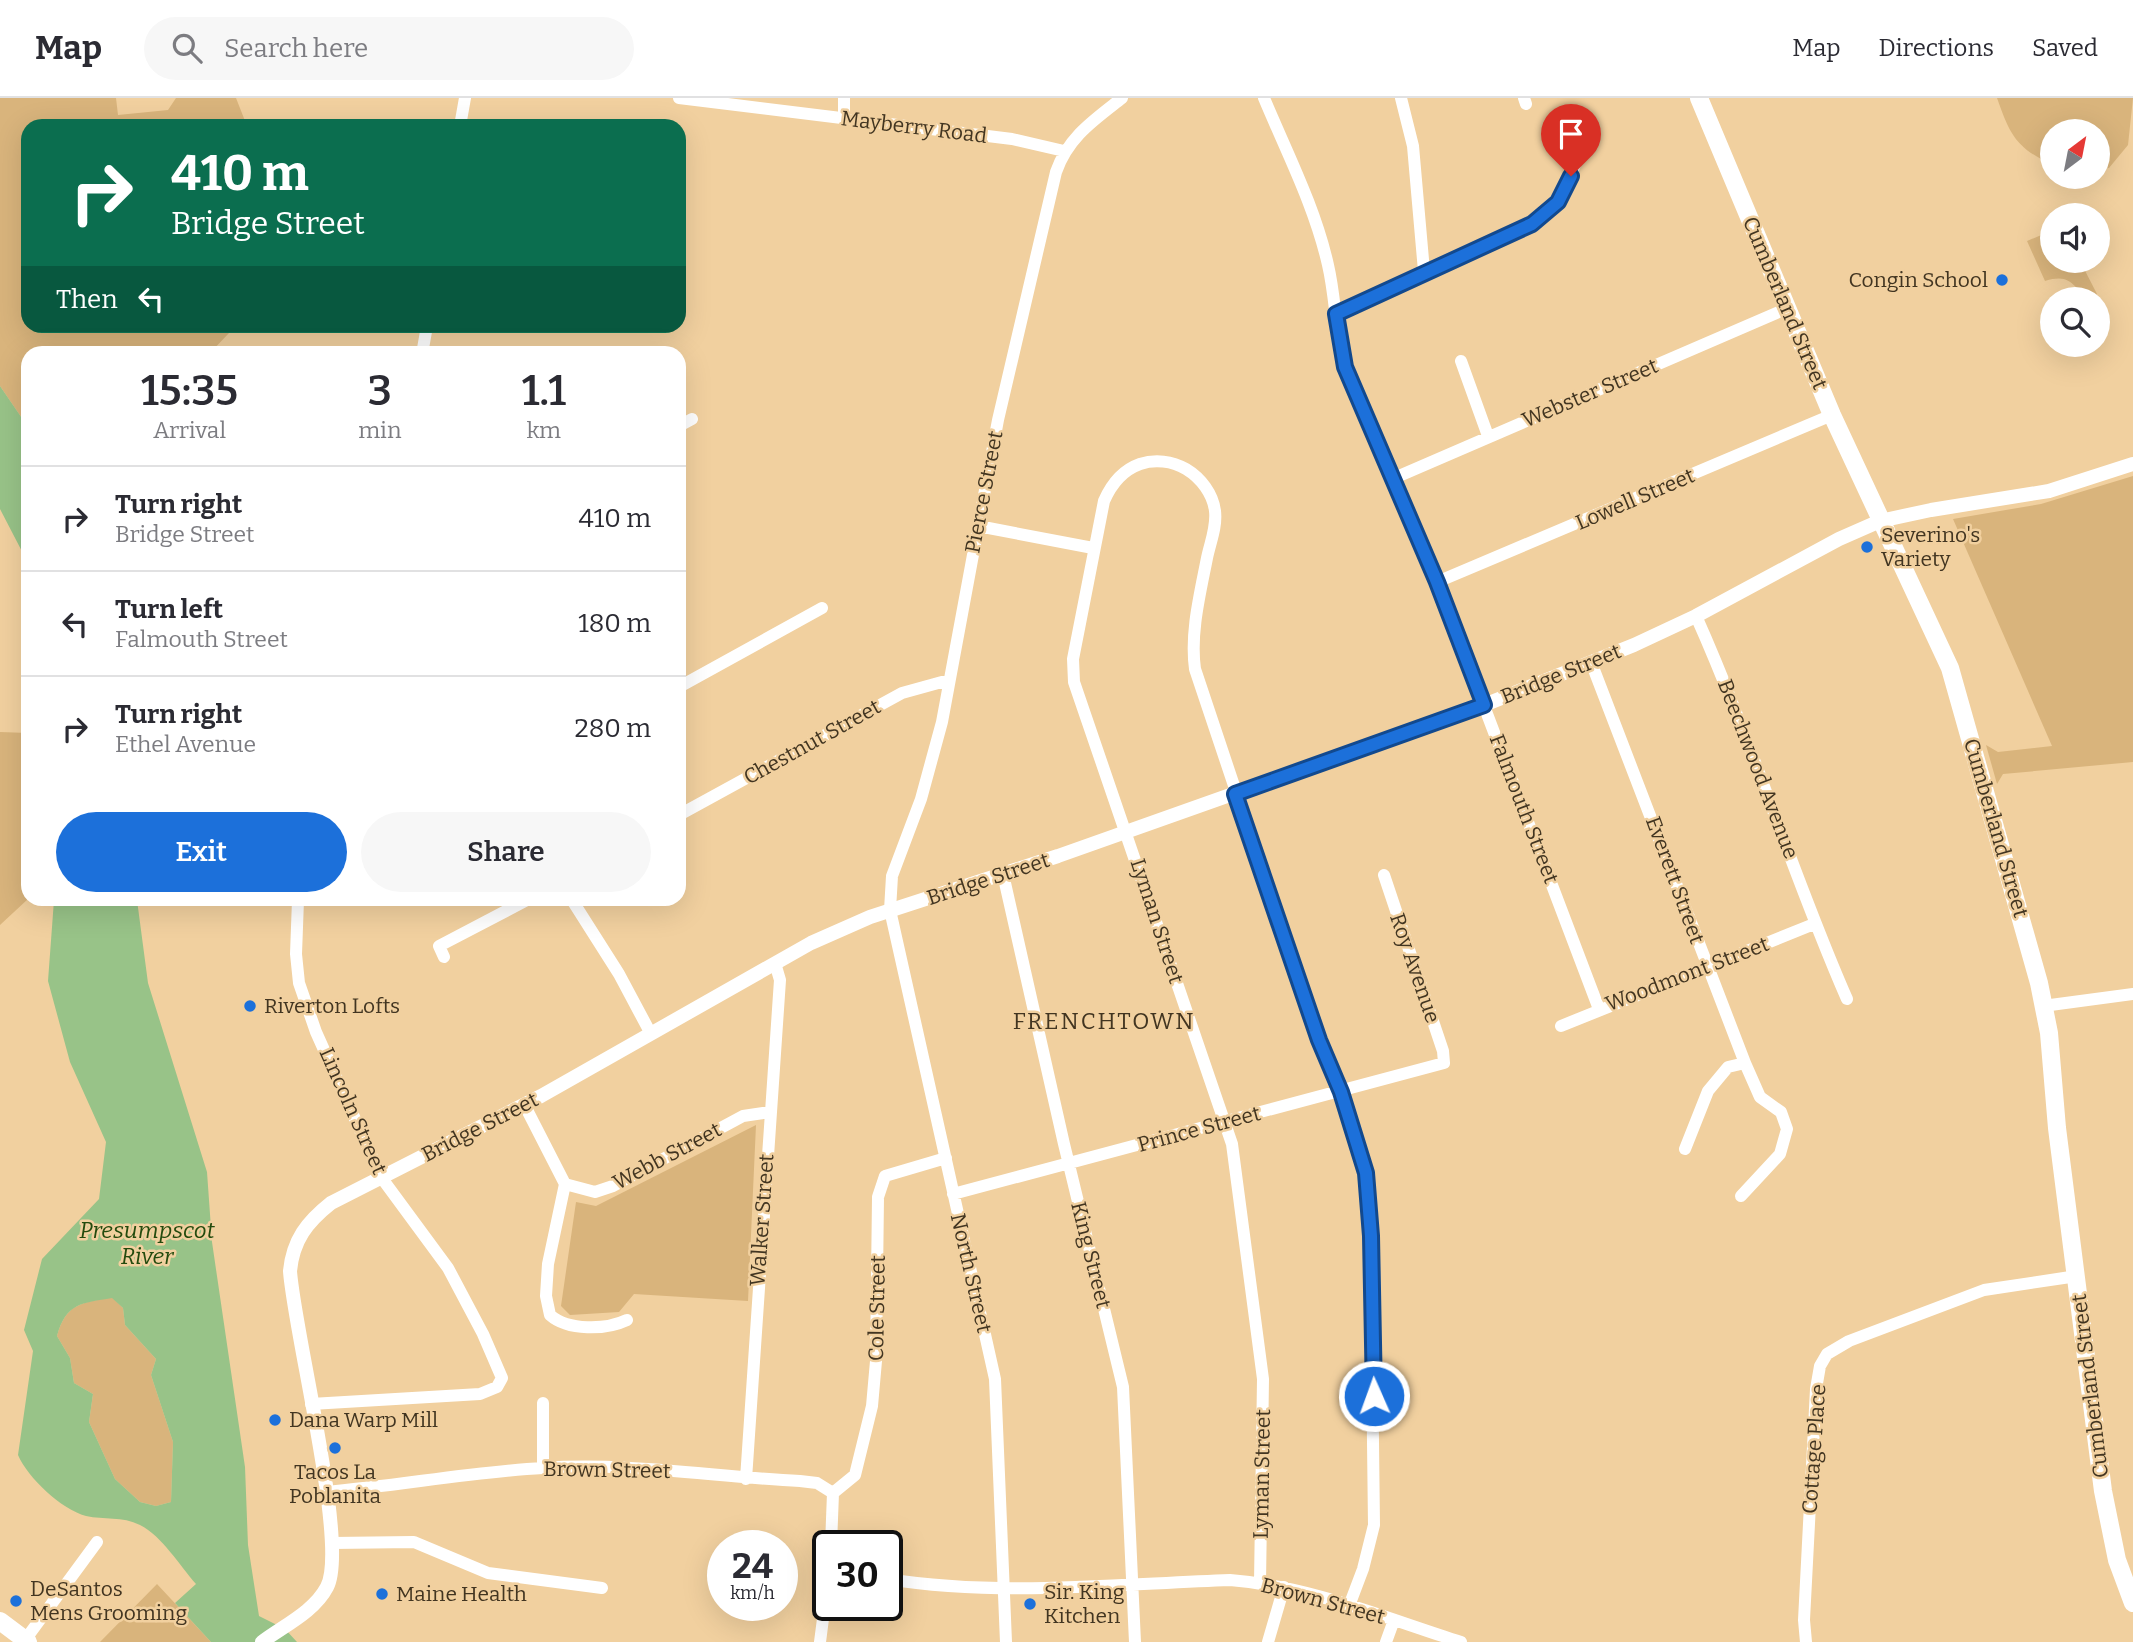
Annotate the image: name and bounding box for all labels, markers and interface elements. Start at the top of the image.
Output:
search box [144,17,634,80]
text: Map [35,28,102,68]
icon: search [168,29,206,67]
text: Search here [224,33,368,64]
text: Map [1792,34,1841,62]
text: Directions [1879,34,1994,62]
text: Saved [2032,34,2098,62]
pin [1541,104,1601,176]
street label: Mayberry Road [839,105,989,149]
icon: arrive [1552,115,1590,153]
north arrow [2040,119,2110,189]
map controls [2040,119,2110,357]
text: 410 m [171,144,309,203]
icon: right [56,147,147,238]
button: sound [2040,203,2110,273]
text: Bridge Street [171,204,365,242]
street label: Cumberland Street [1737,213,1833,394]
place label: Congin School [1848,267,1988,293]
marker: Congin School [1994,272,2010,288]
icon: left [132,280,170,318]
text: Then [56,284,118,315]
button: search [2040,287,2110,357]
street label: Webster Street [1518,353,1662,433]
text: 15:35 [141,366,238,416]
text: 3 [368,366,392,416]
text: 1.1 [522,366,566,416]
text: Arrival [153,416,226,444]
text: min [358,416,402,444]
text: km [526,416,561,444]
street label: Pierce Street [959,428,1009,555]
street label: Lowell Street [1572,462,1699,536]
text: Turn right [115,489,242,520]
icon: right [56,500,94,538]
text: 410 m [579,503,651,534]
text: Bridge Street [115,520,254,548]
place label: Severino's Variety [1881,522,1980,572]
marker: Severino's Variety [1859,539,1875,555]
text: Turn left [115,594,223,625]
icon: left [56,605,94,643]
text: 180 m [578,608,651,639]
text: Falmouth Street [115,625,288,653]
street label: Bridge Street [1497,638,1625,710]
street label: Beechwood Avenue [1712,676,1804,862]
street label: Chestnut Street [739,693,885,790]
text: Turn right [115,699,242,730]
icon: right [56,710,94,748]
text: 280 m [575,713,651,744]
text: Ethel Avenue [115,730,256,758]
street label: Falmouth Street [1484,731,1565,888]
street label: Cumberland Street [1958,735,2034,921]
button: Exit [56,812,347,892]
button: Share [361,812,651,892]
street label: Everett Street [1640,813,1710,948]
street label: Bridge Street [923,847,1053,911]
street label: Lyman Street [1125,855,1190,987]
street label: Roy Avenue [1384,910,1446,1026]
street label: Woodmont Street [1602,931,1773,1017]
place label: Riverton Lofts [264,993,400,1019]
marker: Riverton Lofts [242,998,258,1014]
district label: FRENCHTOWN [1013,1007,1195,1035]
street label: Lincoln Street [313,1044,393,1179]
street label: Bridge Street [417,1086,543,1167]
street label: Prince Street [1135,1100,1264,1158]
street label: Webb Street [608,1116,726,1195]
street label: Walker Street [744,1153,780,1287]
street label: King Street [1065,1199,1117,1312]
street label: North Street [945,1211,997,1336]
water label: Presumpscot River [79,1216,216,1270]
street label: Cole Street [863,1254,891,1361]
street label: Cumberland Street [2066,1292,2114,1479]
position arrow [1337,1359,1411,1433]
street label: Cottage Place [1796,1383,1832,1515]
place label: Dana Warp Mill [289,1407,438,1433]
street label: Lyman Street [1248,1408,1276,1539]
marker: Dana Warp Mill [267,1412,283,1428]
marker: Tacos La Poblanita [327,1440,343,1456]
street label: Brown Street [543,1456,671,1484]
place label: Tacos La Poblanita [289,1459,382,1509]
speed limit sign: 30 [812,1530,903,1621]
text: 24 [732,1545,773,1587]
street label: Brown Street [1258,1572,1388,1630]
place label: DeSantos Mens Grooming [30,1576,187,1626]
place label: Sir. King Kitchen [1044,1579,1125,1629]
place label: Maine Health [396,1581,527,1607]
text: km/h [730,1582,775,1604]
marker: Maine Health [374,1586,390,1602]
marker: DeSantos Mens Grooming [8,1593,24,1609]
marker: Sir. King Kitchen [1022,1596,1038,1612]

